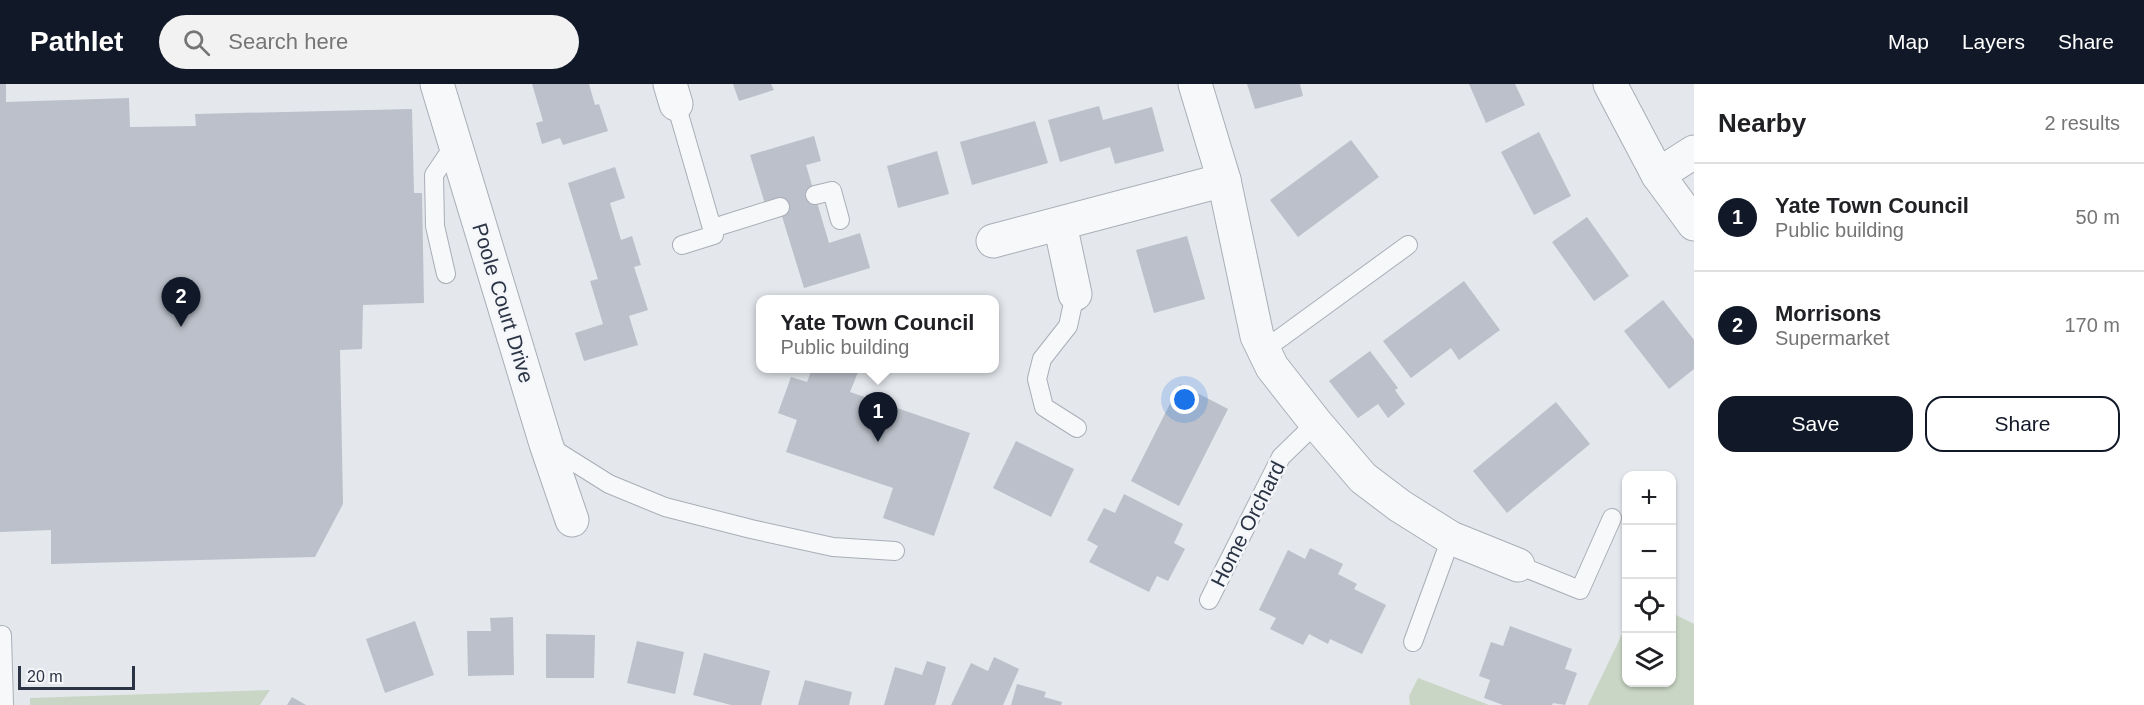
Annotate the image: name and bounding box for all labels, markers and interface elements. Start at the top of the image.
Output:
search box [159,15,579,69]
text: Pathlet [30,26,123,57]
icon: search [180,26,213,59]
text: Search here [228,29,348,54]
text: Map [1888,30,1929,53]
text: Layers [1962,30,2025,53]
text: Share [2058,30,2114,53]
text: Nearby [1718,108,1806,138]
text: 2 results [2044,112,2120,134]
text: Yate Town Council [1775,193,1969,218]
text: 1 [1732,206,1743,228]
text: 50 m [2076,206,2120,228]
text: Public building [1775,219,1904,241]
street label: Poole Court Drive [468,220,539,385]
pin: 2 [162,278,201,327]
popup [756,295,999,373]
text: Morrisons [1775,301,1881,326]
text: Yate Town Council [781,310,974,335]
text: 2 [1732,314,1743,336]
text: 170 m [2064,314,2120,336]
text: Supermarket [1775,327,1890,349]
text: Public building [781,336,910,358]
your location [1170,385,1199,414]
pin: 1 [858,392,898,442]
button: Save [1718,396,1913,452]
button: Share [1925,396,2120,452]
street label: Home Orchard [1206,457,1289,590]
map controls [1622,471,1676,687]
button: + [1622,471,1676,525]
button: − [1622,525,1676,579]
button: locate [1622,579,1676,633]
button: layers [1622,633,1676,687]
scale bar [18,663,135,690]
text: 20 m [27,668,63,685]

